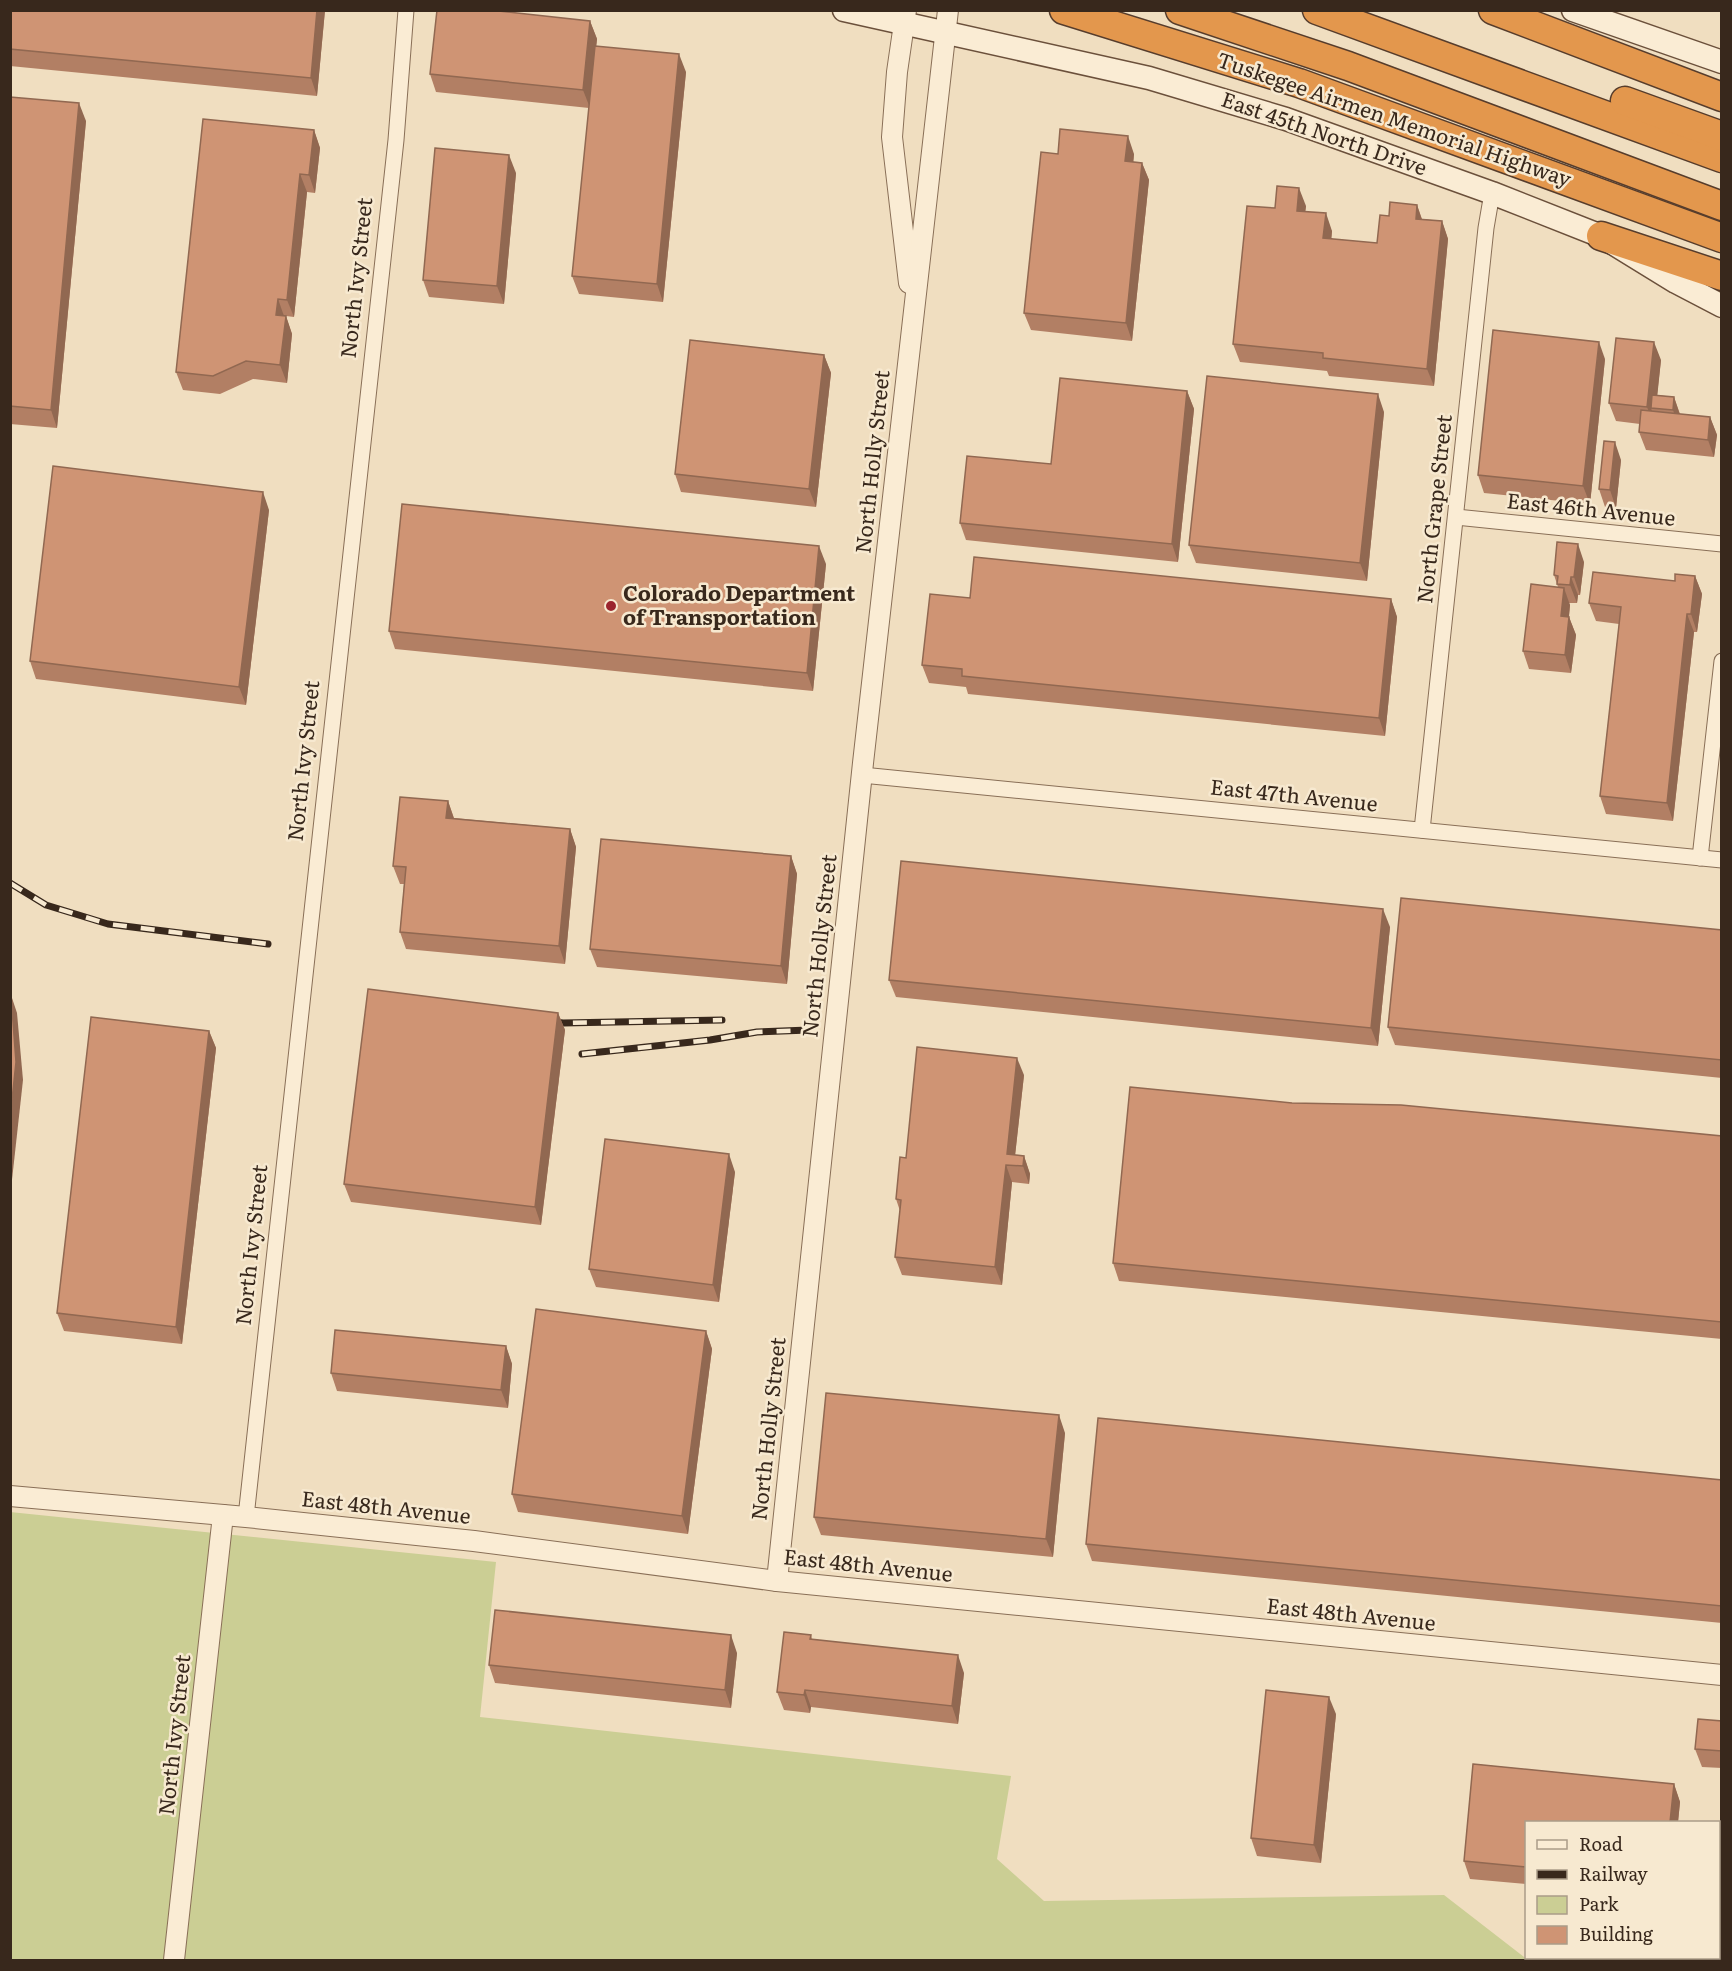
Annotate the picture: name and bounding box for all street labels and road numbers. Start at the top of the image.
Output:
street label: Tuskegee Airmen Memorial Highway [1214,42,1577,193]
street label: East 45th North Drive [1218,82,1432,181]
street label: North Ivy Street [331,195,378,360]
street label: North Holly Street [845,368,896,555]
street label: North Grape Street [1407,412,1458,605]
street label: East 46th Avenue [1505,483,1677,532]
street label: North Ivy Street [278,678,325,843]
street label: East 47th Avenue [1209,769,1380,818]
street label: North Holly Street [792,852,843,1039]
street label: North Ivy Street [226,1162,273,1327]
street label: North Holly Street [741,1335,792,1522]
street label: East 48th Avenue [300,1481,472,1530]
street label: East 48th Avenue [782,1539,954,1588]
street label: East 48th Avenue [1265,1588,1437,1637]
street label: North Ivy Street [149,1652,196,1817]

